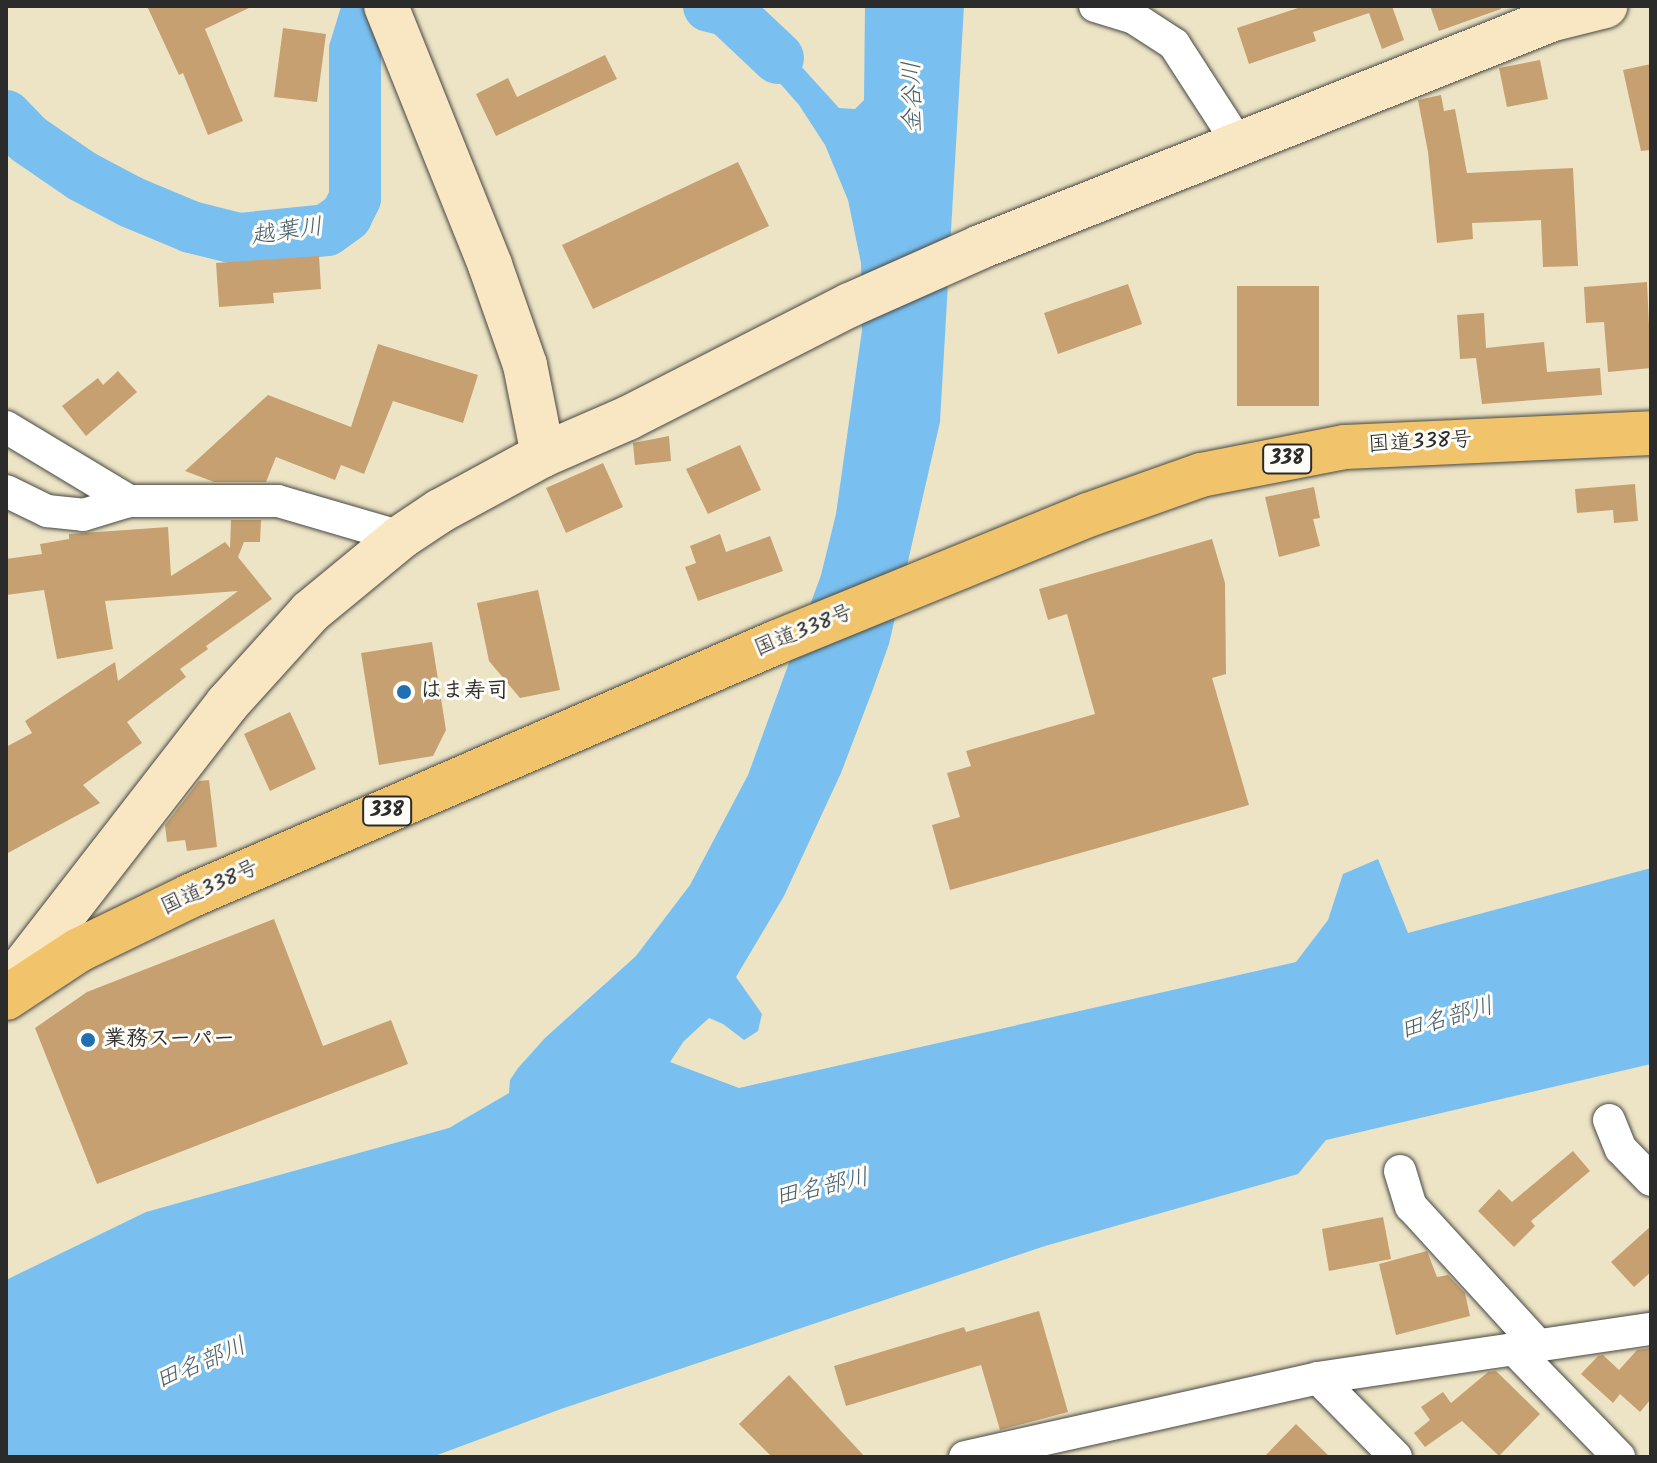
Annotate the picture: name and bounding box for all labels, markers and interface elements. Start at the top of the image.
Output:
water label: 金谷川 [898,61,928,133]
water label: 越葉川 [249,213,325,251]
street label: 国道338号 [1367,427,1473,459]
road number: 338 [1261,443,1313,475]
street label: 国道338号 [751,599,857,663]
place label: はま寿司 [420,679,508,705]
marker: はま寿司 [395,683,413,701]
road number: 338 [361,795,413,827]
street label: 国道338号 [157,855,263,921]
water label: 田名部川 [1397,992,1497,1046]
place label: 業務スーパー [104,1027,235,1053]
marker: 業務スーパー [79,1031,97,1049]
water label: 田名部川 [772,1163,872,1213]
water label: 田名部川 [151,1332,251,1396]

